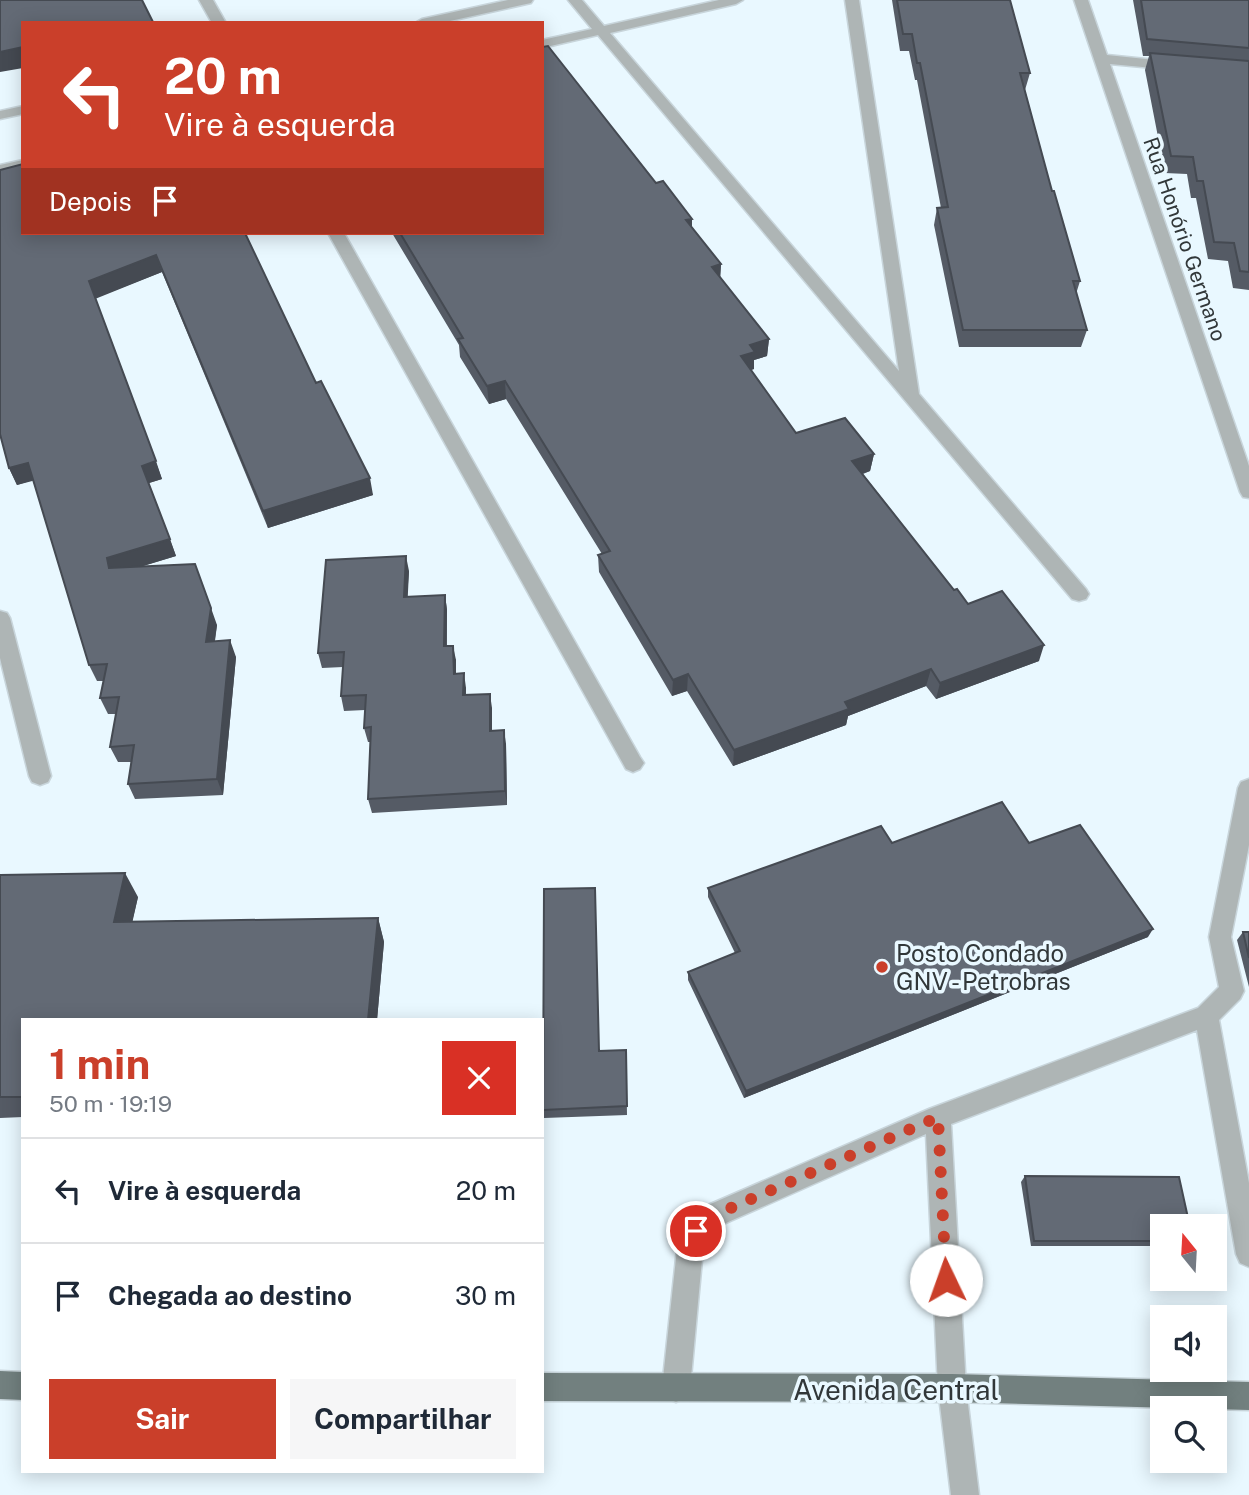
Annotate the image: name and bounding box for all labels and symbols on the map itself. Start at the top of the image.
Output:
street label: Rua Honório Germano [1138,134,1232,344]
place label: Posto Condado GNV - Petrobras [896,939,1071,995]
marker: Posto Condado GNV - Petrobras [874,959,890,975]
pin [666,1201,726,1261]
north arrow [1150,1214,1227,1292]
position arrow [909,1243,983,1317]
street label: Avenida Central [793,1373,999,1406]

